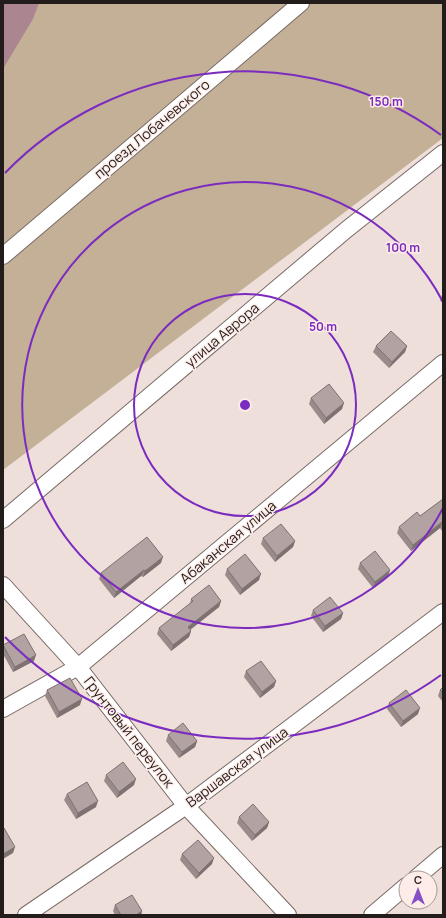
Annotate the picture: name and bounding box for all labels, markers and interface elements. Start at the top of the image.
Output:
street label: проезд Лобачевского [90,75,214,183]
text: 150 m [369,93,403,110]
text: 100 m [386,239,420,256]
street label: улица Аврора [181,298,263,371]
text: 50 m [309,318,337,335]
centre of rings [238,398,252,412]
street label: Абаканская улица [175,496,280,588]
street label: Грунтовый переулок [80,672,179,792]
street label: Варшавская улица [182,722,292,811]
north arrow [398,870,438,910]
text: С [414,872,422,887]

